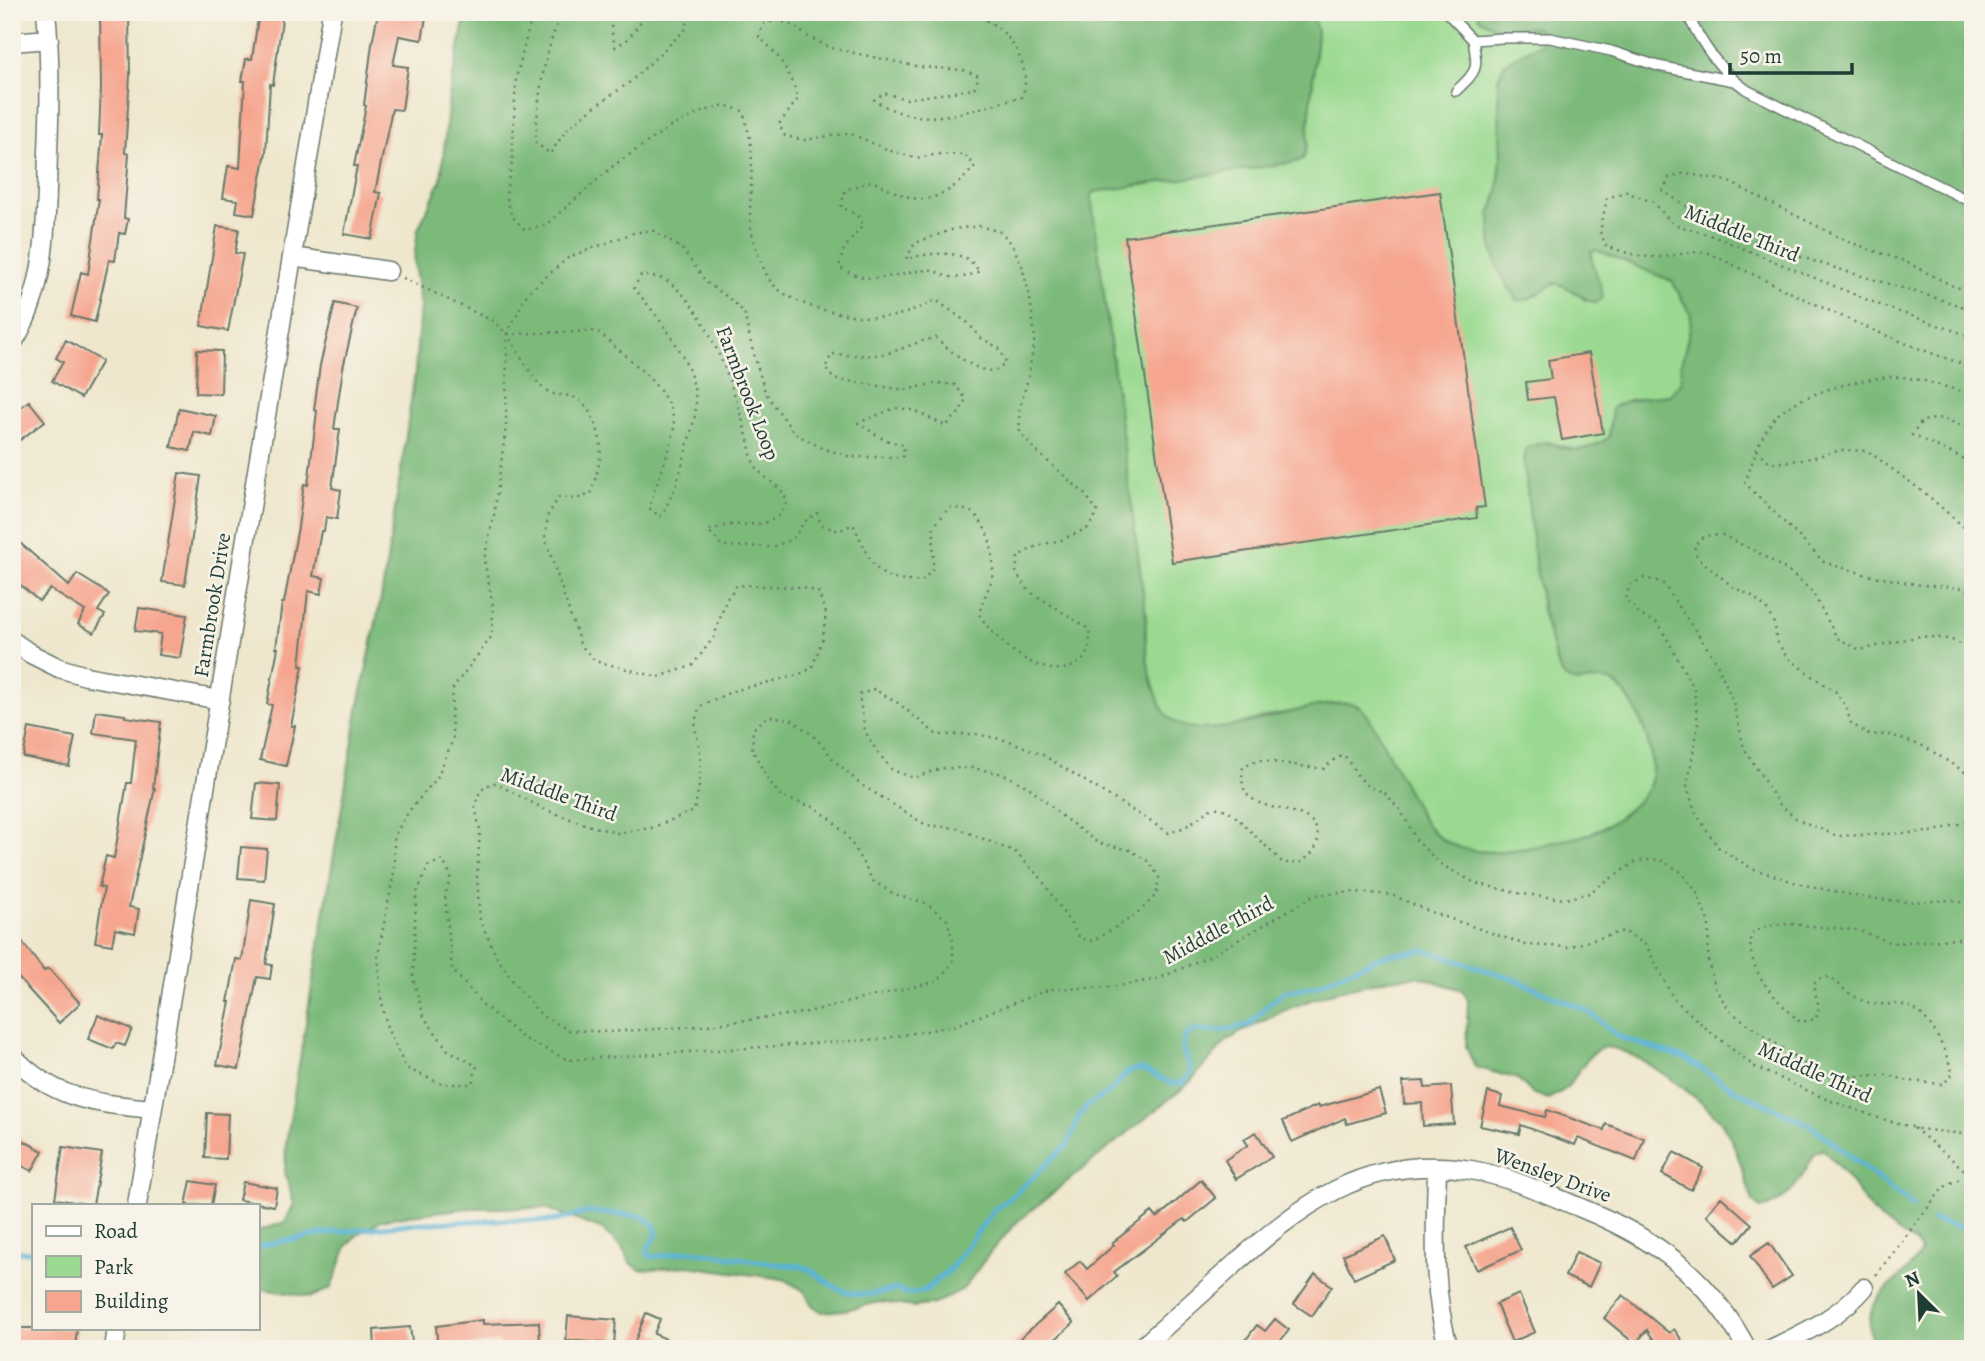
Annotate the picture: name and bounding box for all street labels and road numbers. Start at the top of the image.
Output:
street label: Midddle Third [1680,197,1804,269]
street label: Farmbrook Loop [710,322,786,464]
street label: Farmbrook Drive [187,531,237,679]
street label: Midddle Third [497,760,622,828]
street label: Midddle Third [1158,889,1279,971]
street label: Midddle Third [1754,1034,1877,1110]
street label: Wensley Drive [1490,1141,1615,1209]

